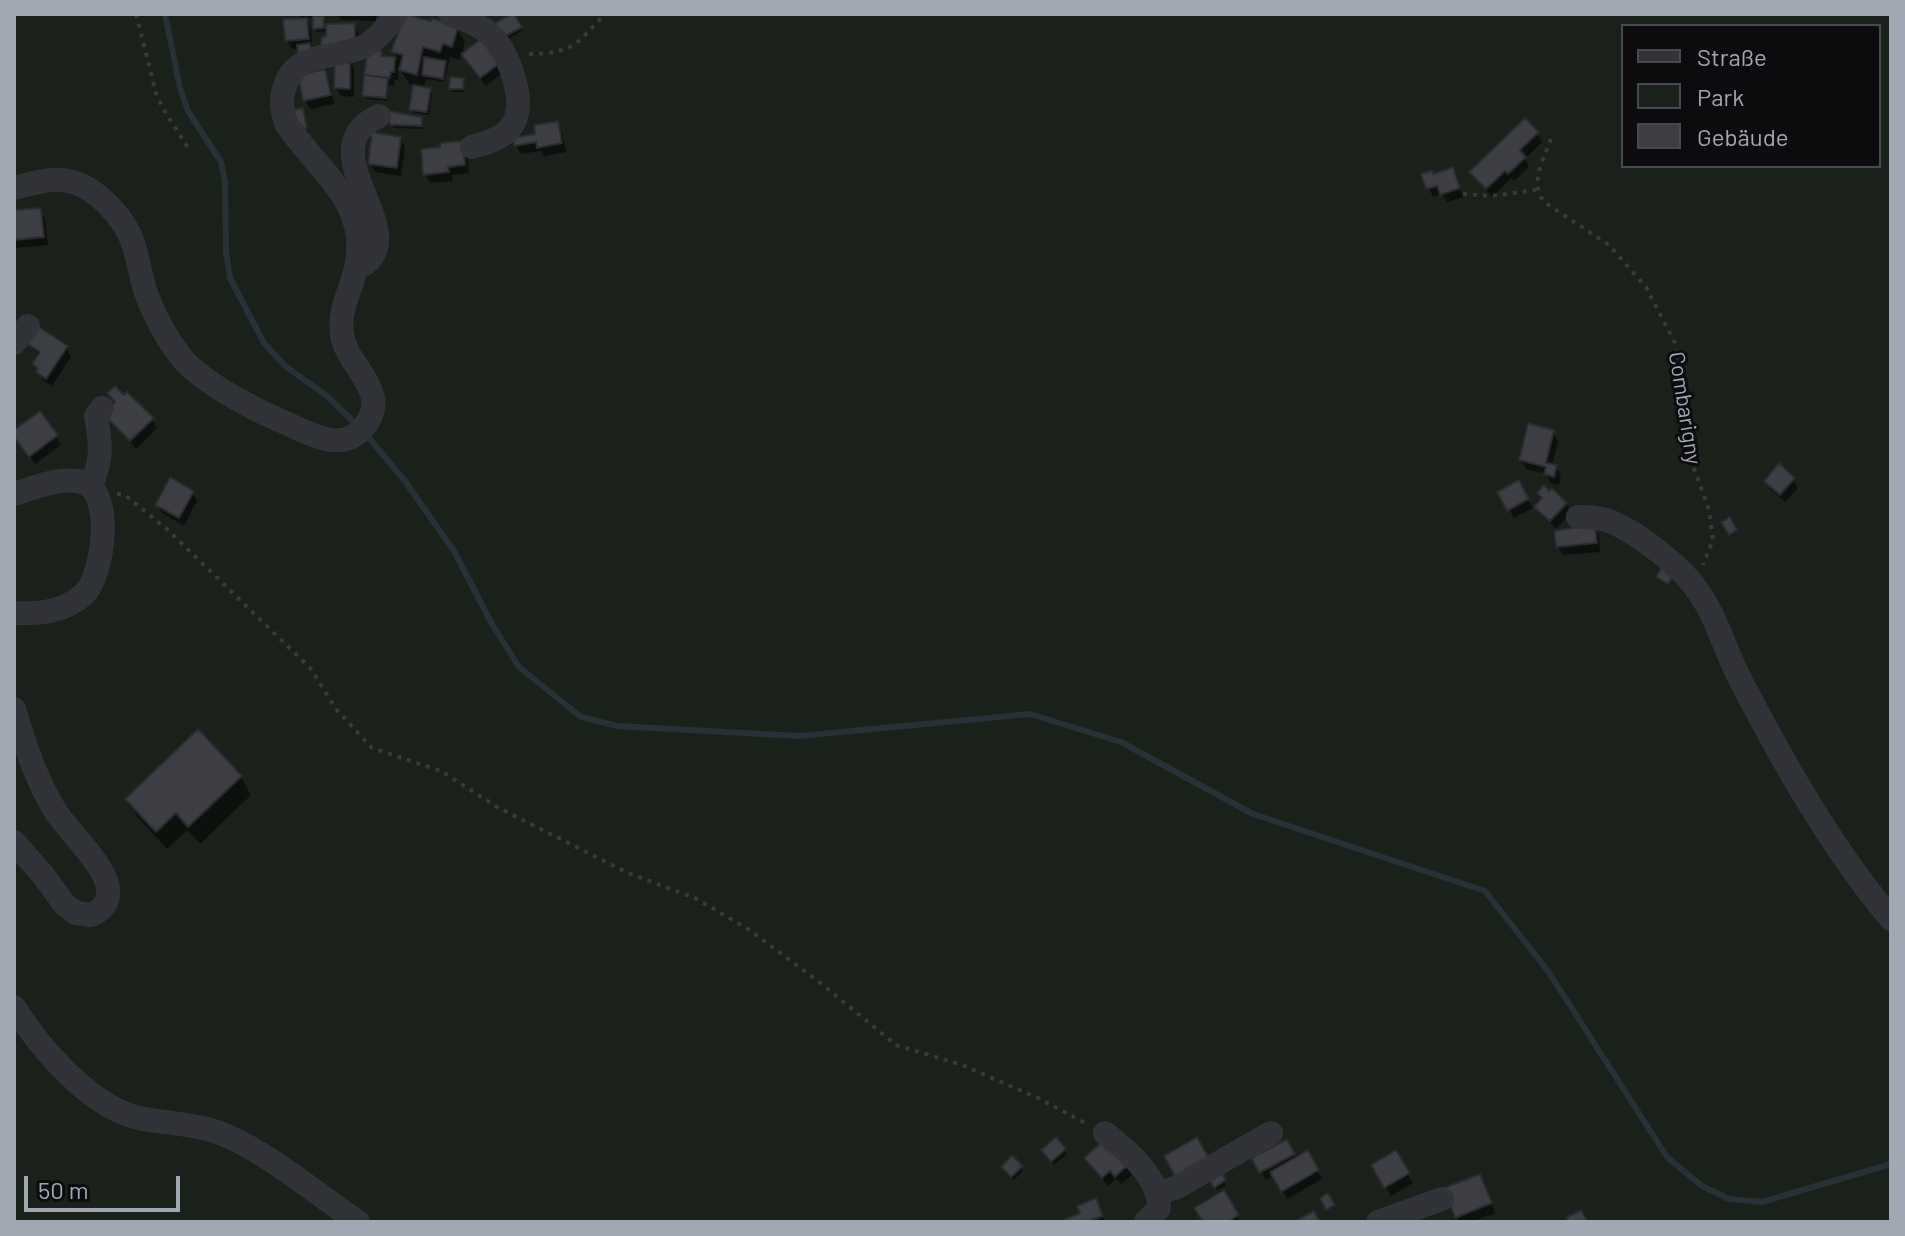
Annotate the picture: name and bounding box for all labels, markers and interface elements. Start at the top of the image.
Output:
legend [1621,24,1881,168]
text: Straße [1697,42,1767,71]
text: Park [1697,82,1744,111]
text: Gebäude [1697,122,1789,151]
street label: Combarigny [1663,350,1707,466]
scale bar [28,1160,184,1210]
text: 50 m [38,1175,89,1204]

